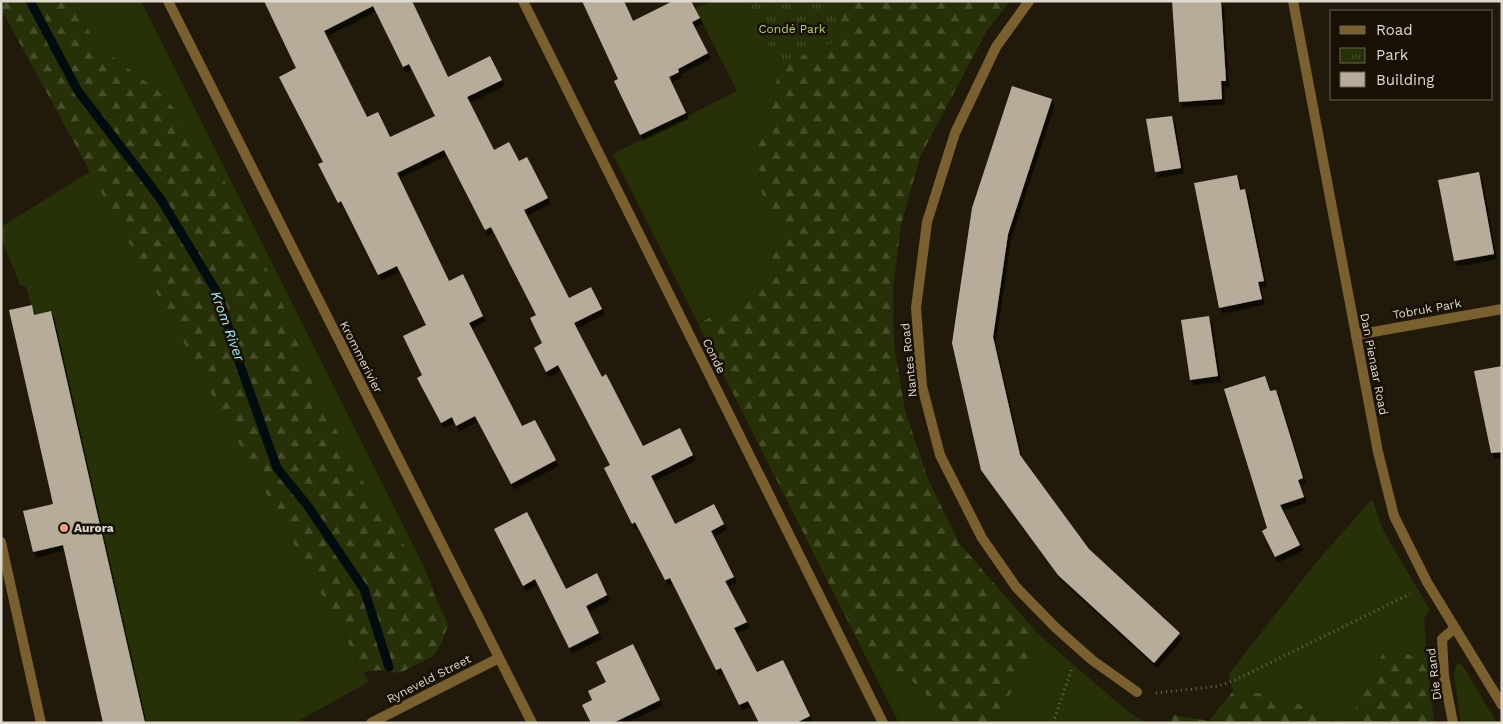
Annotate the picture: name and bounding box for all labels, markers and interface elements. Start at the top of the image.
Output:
legend [1330,10,1493,100]
text: Road [1376,21,1413,39]
park label: Condé Park [758,22,826,36]
text: Park [1376,46,1409,64]
text: Building [1376,71,1434,89]
water label: Krom River [208,289,248,364]
street label: Tobruk Park [1392,296,1463,322]
street label: Dan Pienaar Road [1357,312,1391,416]
street label: Krommerivier [337,319,385,395]
street label: Nantes Road [898,322,920,398]
street label: Conde [700,336,729,376]
place label: Aurora [74,521,114,535]
marker: Aurora [58,522,70,534]
street label: Die Rand [1424,647,1444,701]
street label: Ryneveld Street [385,652,473,706]

